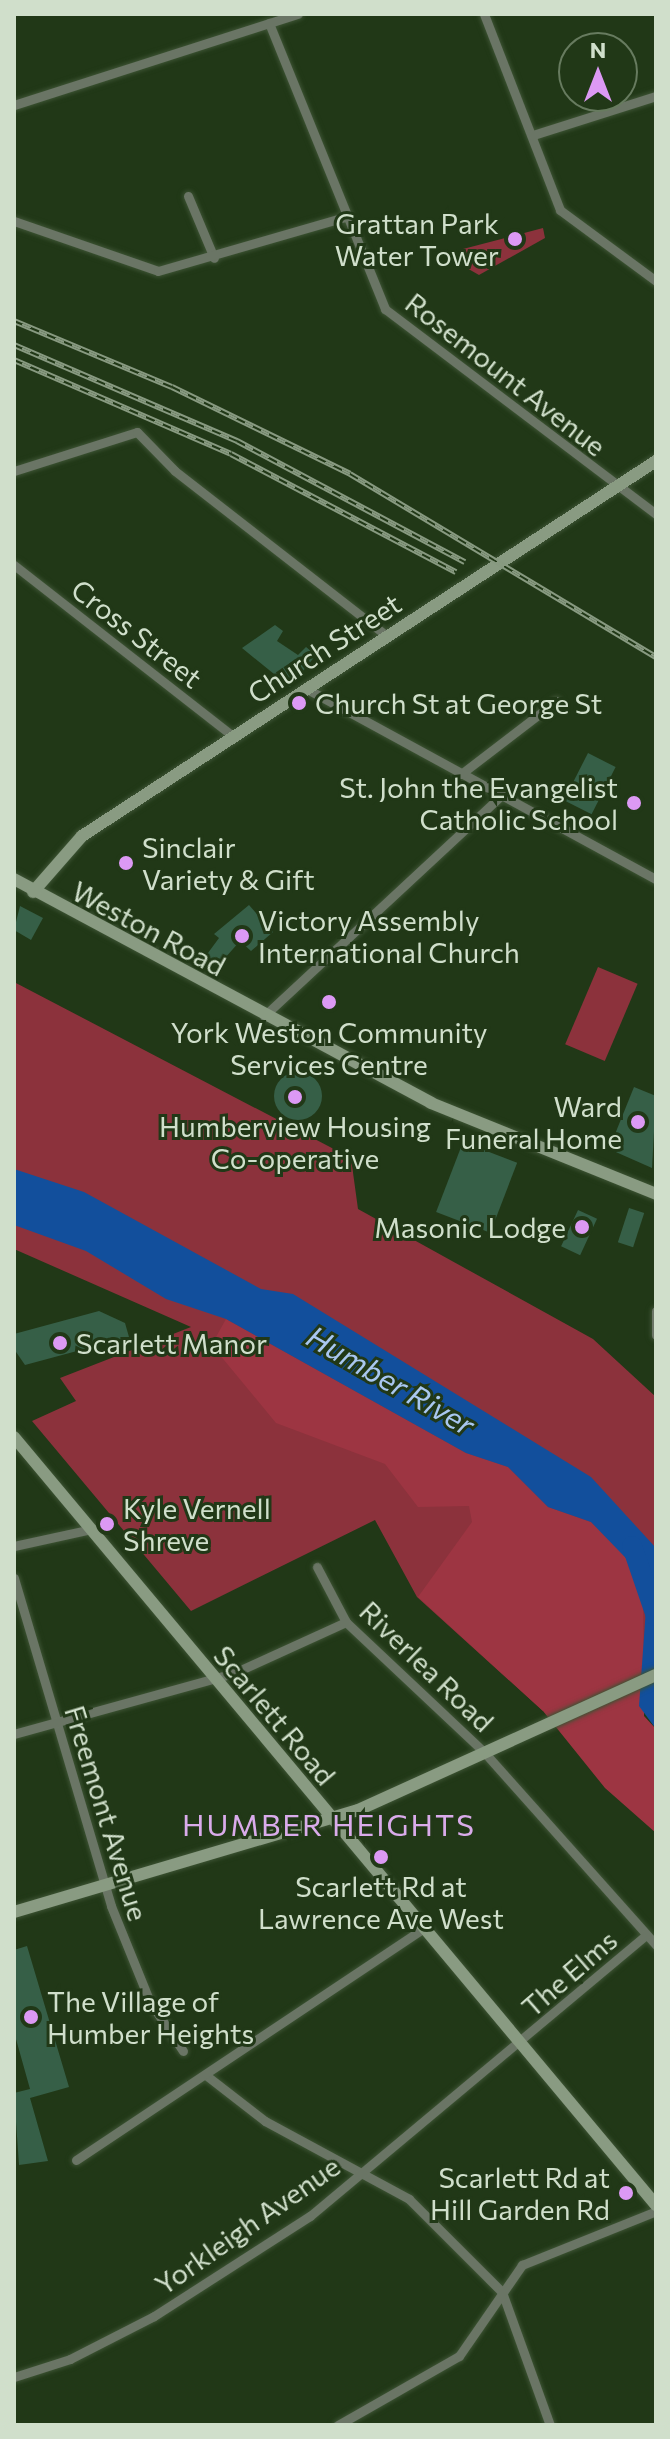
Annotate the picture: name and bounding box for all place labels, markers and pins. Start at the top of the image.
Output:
place label: Grattan Park Water Tower [335,206,499,272]
marker: Grattan Park Water Tower [506,230,524,248]
place label: Church St at George St [315,686,602,720]
marker: Church St at George St [290,694,308,712]
place label: St. John the Evangelist Catholic School [339,770,618,836]
marker: St. John the Evangelist Catholic School [625,794,643,812]
place label: Sinclair Variety & Gift [142,830,315,896]
marker: Sinclair Variety & Gift [117,854,135,872]
place label: Victory Assembly International Church [258,903,520,969]
marker: Victory Assembly International Church [233,927,251,945]
marker: York Weston Community Services Centre [320,993,338,1011]
place label: York Weston Community Services Centre [170,1015,488,1081]
marker: Humberview Housing Co-operative [286,1088,304,1106]
place label: Ward Funeral Home [445,1089,622,1155]
place label: Humberview Housing Co-operative [159,1109,431,1175]
marker: Ward Funeral Home [629,1113,647,1131]
place label: Masonic Lodge [374,1210,566,1244]
marker: Masonic Lodge [573,1218,591,1236]
place label: Scarlett Manor [76,1326,267,1360]
marker: Scarlett Manor [51,1334,69,1352]
place label: Kyle Vernell Shreve [123,1491,271,1557]
marker: Kyle Vernell Shreve [98,1515,116,1533]
marker: Scarlett Rd at Lawrence Ave West [372,1848,390,1866]
place label: Scarlett Rd at Lawrence Ave West [258,1869,504,1935]
place label: The Village of Humber Heights [47,1984,254,2050]
marker: The Village of Humber Heights [22,2008,40,2026]
place label: Scarlett Rd at Hill Garden Rd [430,2160,610,2226]
marker: Scarlett Rd at Hill Garden Rd [617,2184,635,2202]

